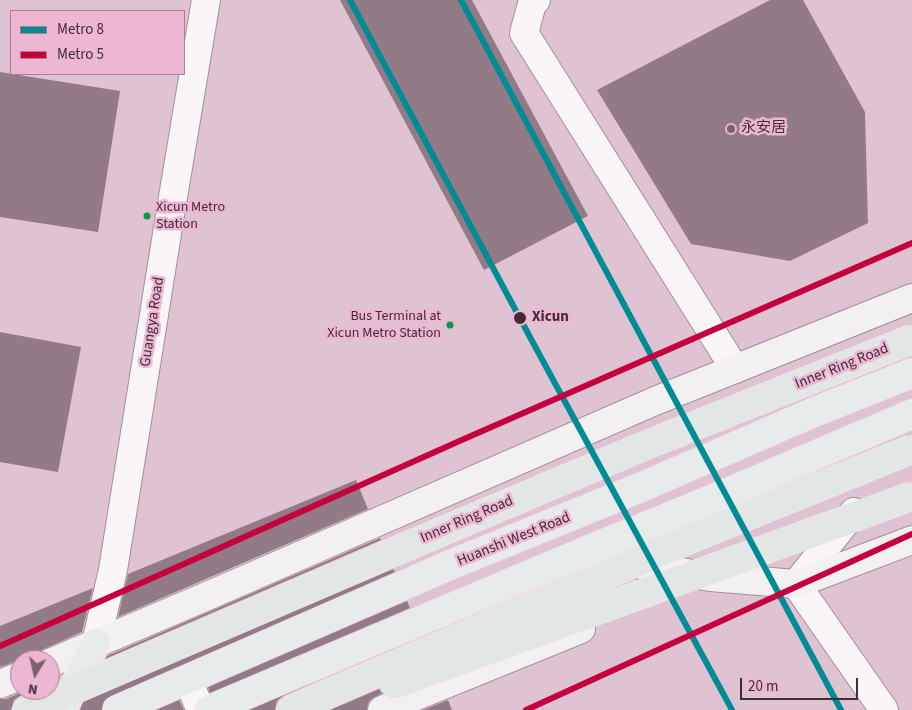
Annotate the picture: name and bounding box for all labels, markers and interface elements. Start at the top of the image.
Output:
legend [10,10,185,75]
text: Metro 8 [57,19,104,40]
text: Metro 5 [57,44,104,65]
place label: 永安居 [741,120,786,138]
marker: 永安居 [725,123,737,135]
place label: Xicun Metro Station [156,200,225,232]
marker: Xicun Metro Station [142,211,152,221]
street label: Guangya Road [137,276,169,368]
place label: Bus Terminal at Xicun Metro Station [327,309,441,342]
place label: Xicun [532,309,569,327]
marker: Xicun [512,310,528,326]
marker: Bus Terminal at Xicun Metro Station [445,320,455,330]
street label: Inner Ring Road [793,340,891,394]
street label: Inner Ring Road [418,492,516,548]
street label: Huanshi West Road [455,509,573,571]
north arrow [10,650,60,700]
scale bar [742,668,860,700]
text: 20 m [748,676,778,697]
text: N [27,678,39,699]

